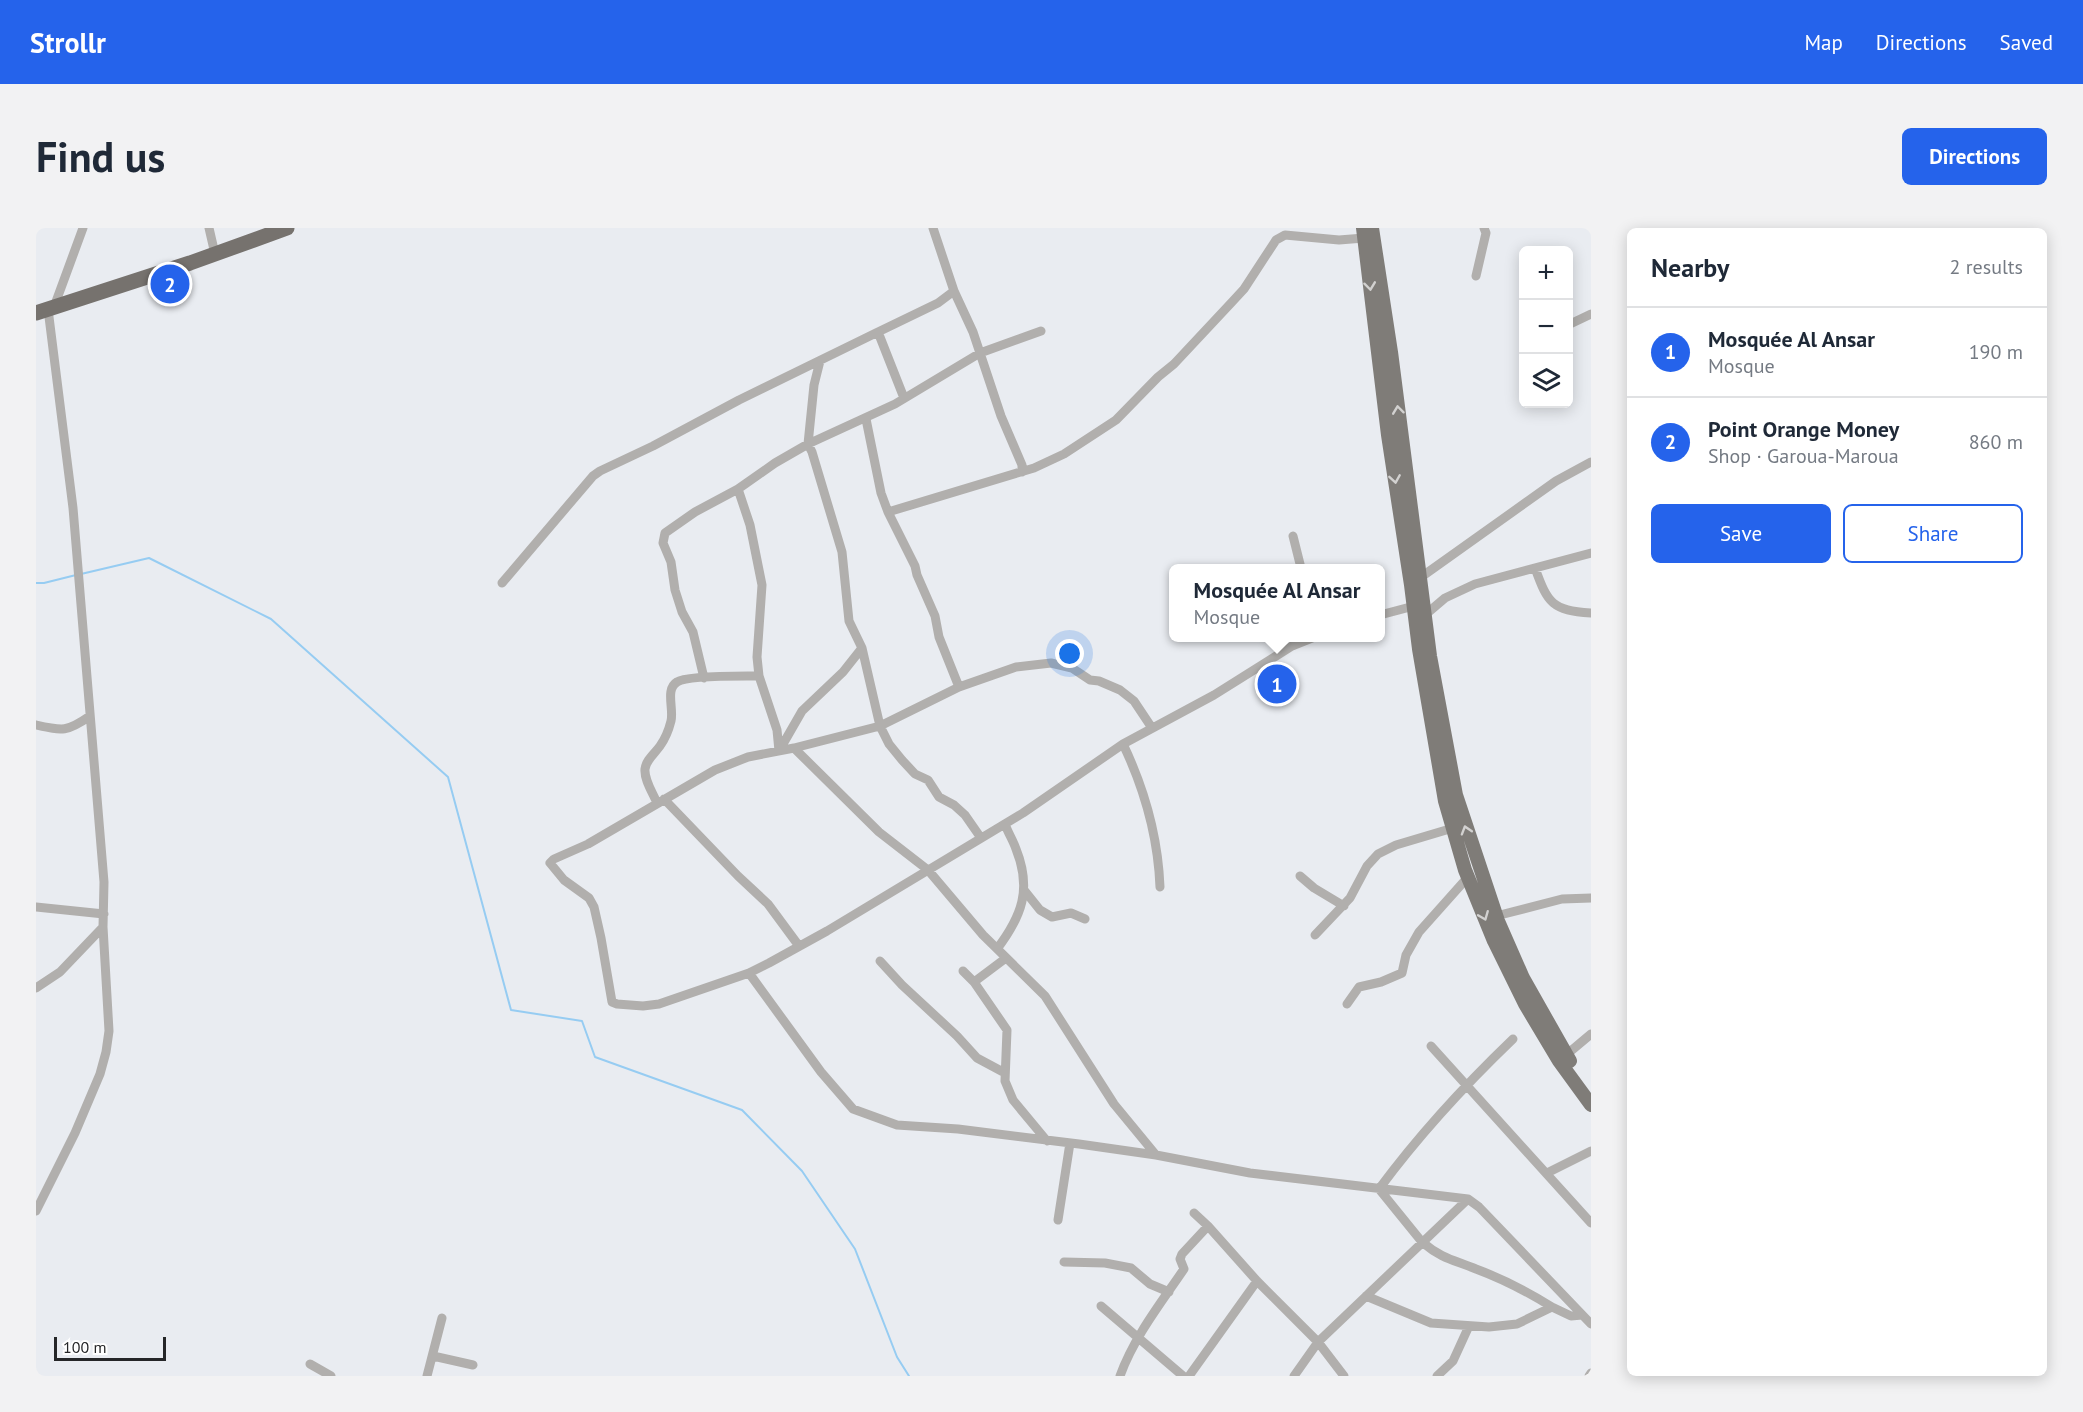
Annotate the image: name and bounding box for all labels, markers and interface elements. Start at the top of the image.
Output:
text: Strollr [30,24,106,61]
text: Map [1804,29,1843,56]
text: Directions [1876,29,1967,56]
text: Saved [2000,29,2053,56]
button: Directions [1902,128,2047,185]
text: Find us [36,129,165,184]
map controls [1519,246,1573,408]
button: + [1519,246,1573,300]
text: Nearby [1651,251,1729,284]
text: 2 results [1950,254,2023,280]
pin: 2 [150,262,190,306]
one-way arrow [1363,282,1376,291]
button: − [1519,300,1573,354]
text: Mosquée Al Ansar [1708,325,1875,353]
text: 1 [1665,339,1676,365]
text: 190 m [1969,339,2023,365]
text: Mosque [1708,353,1775,379]
button: layers [1519,354,1573,408]
one-way arrow [1393,406,1405,415]
text: Point Orange Money [1708,415,1899,443]
text: 2 [1665,429,1676,455]
text: 860 m [1969,429,2023,455]
text: Shop · Garoua-Maroua [1708,443,1899,469]
one-way arrow [1388,474,1401,484]
button: Save [1651,504,1831,563]
button: Share [1843,504,2023,563]
popup [1169,564,1385,642]
text: Mosquée Al Ansar [1194,576,1360,604]
text: Mosque [1194,604,1260,630]
your location [1055,639,1084,668]
pin: 1 [1258,662,1296,706]
one-way arrow [1461,825,1473,836]
one-way arrow [1477,910,1489,921]
scale bar [54,1334,166,1362]
text: 100 m [63,1337,106,1357]

